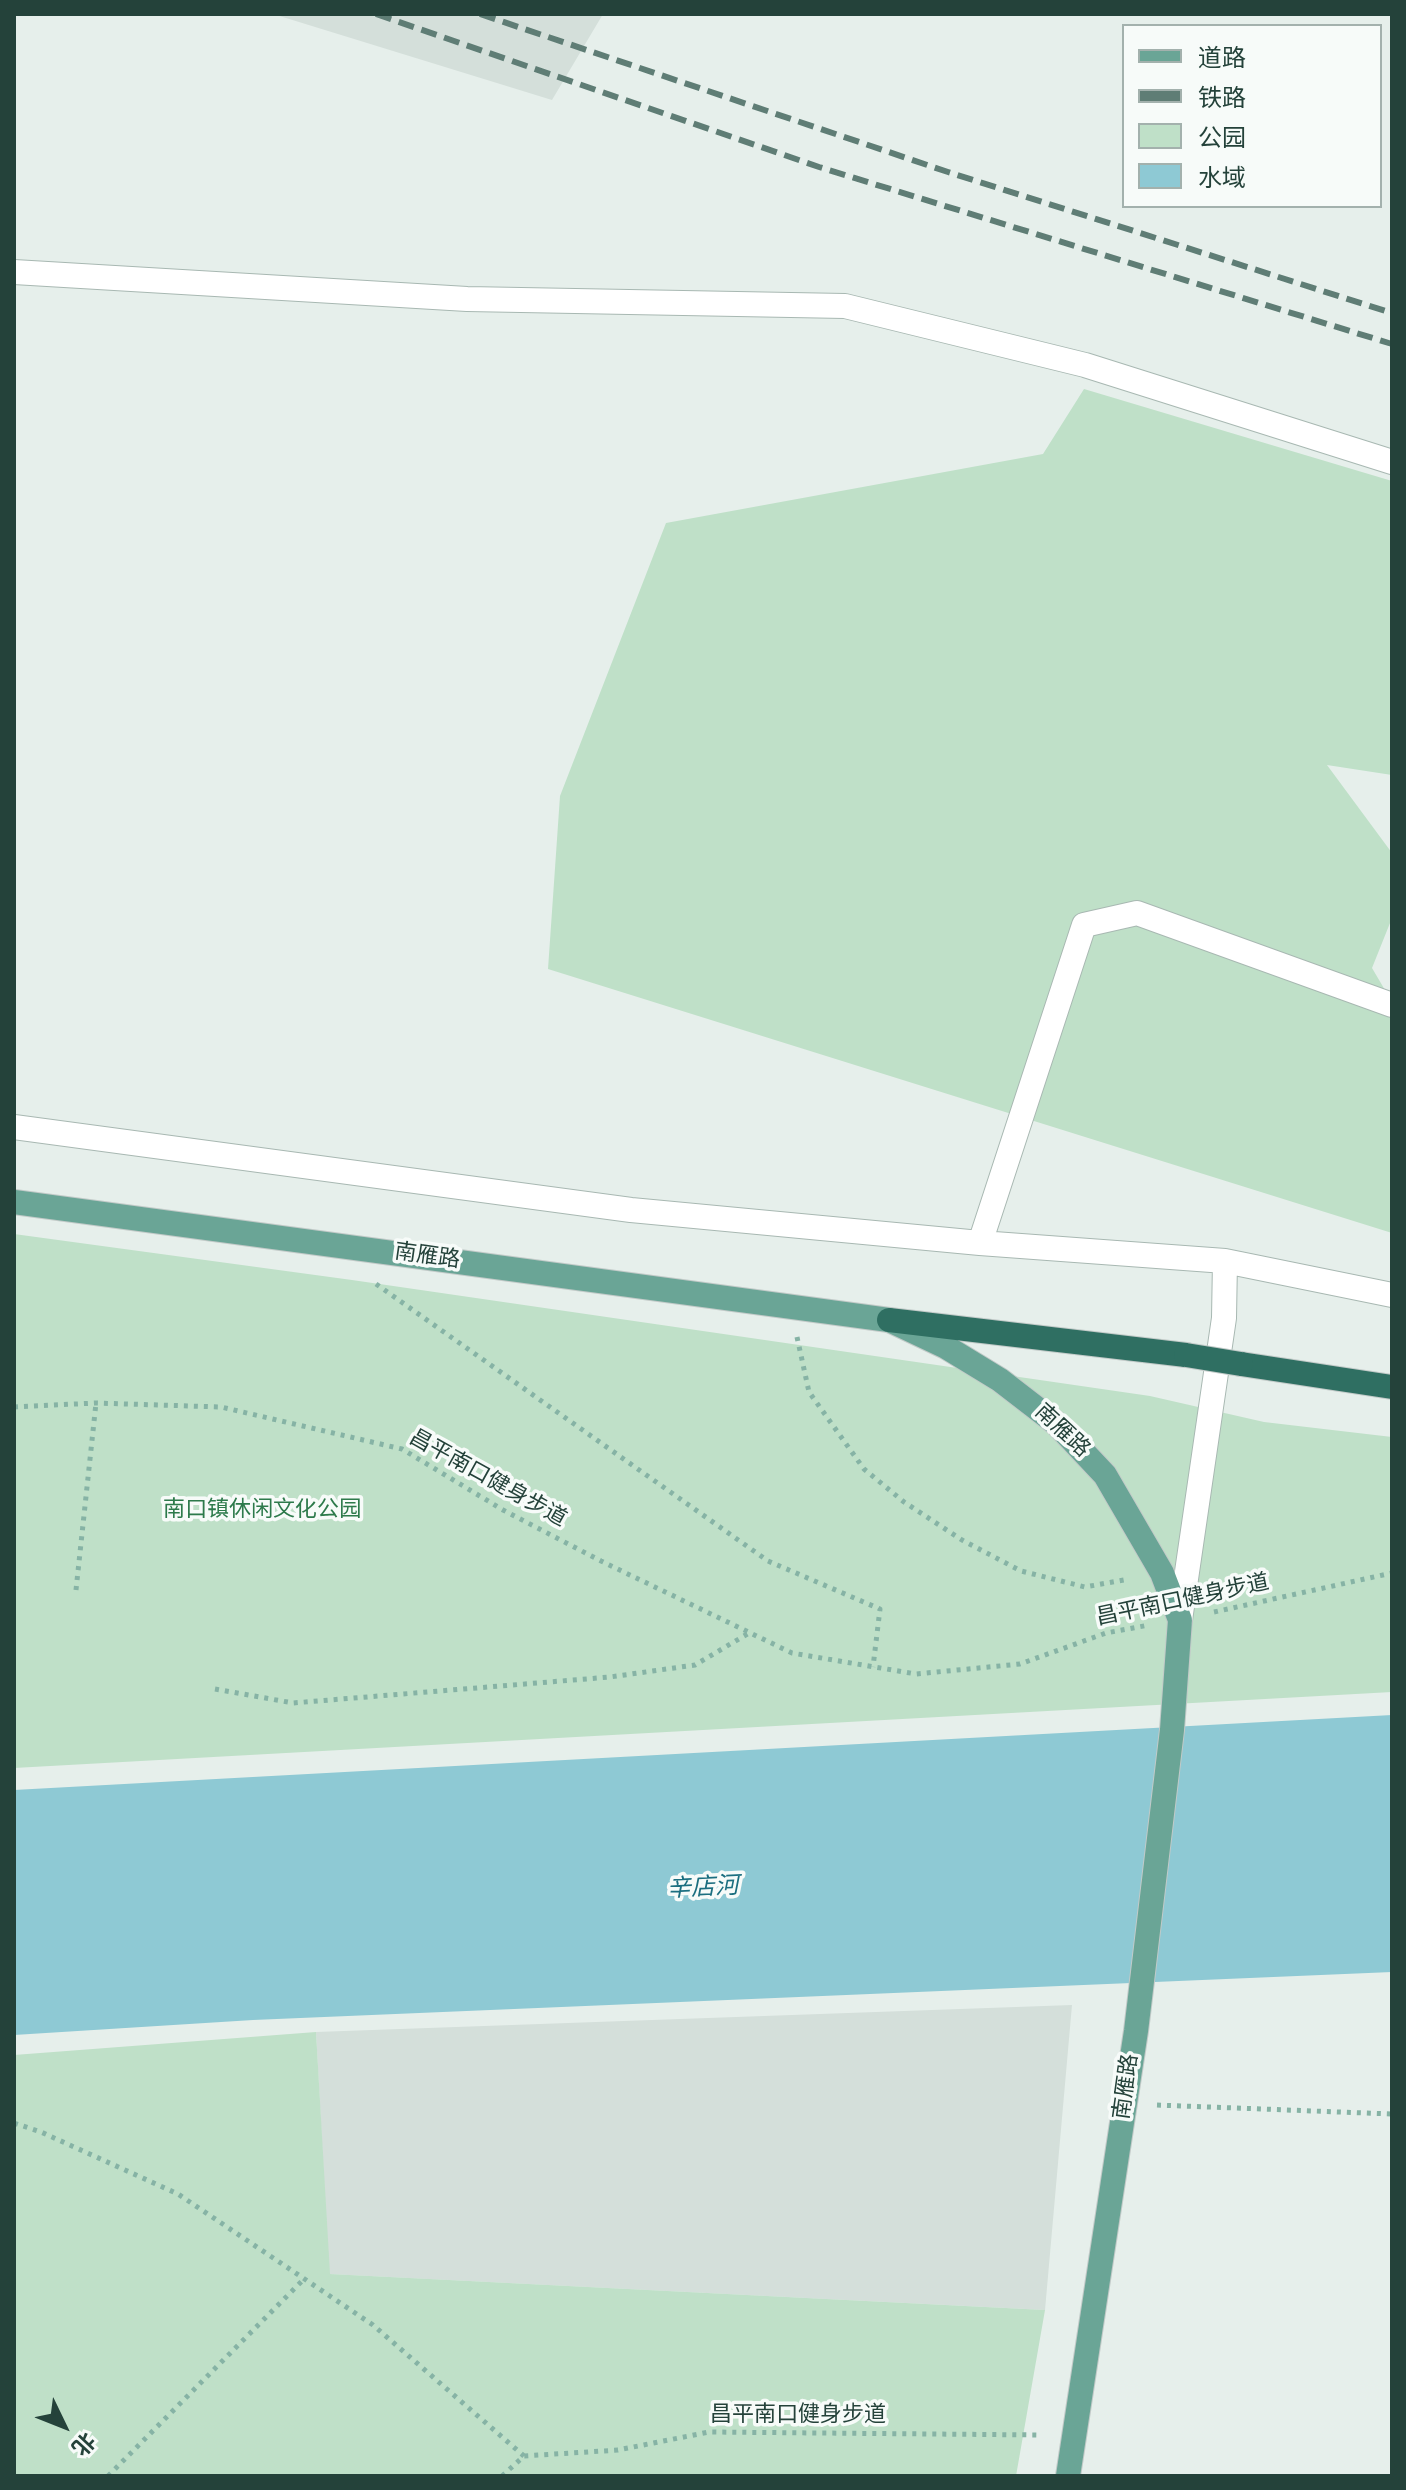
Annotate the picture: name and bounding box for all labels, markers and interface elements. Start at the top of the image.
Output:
legend [1122,24,1382,208]
text: 道路 [1198,45,1246,75]
text: 铁路 [1198,85,1246,115]
text: 公园 [1198,125,1246,155]
text: 水域 [1198,165,1246,195]
street label: 南雁路 [392,1240,462,1276]
street label: 南雁路 [1028,1400,1094,1464]
street label: 昌平南口健身步道 [404,1426,570,1534]
park label: 南口镇休闲文化公园 [163,1499,361,1525]
street label: 昌平南口健身步道 [1094,1571,1272,1633]
water label: 辛店河 [666,1874,740,1906]
street label: 南雁路 [1110,2052,1146,2122]
north arrow [24,2386,104,2466]
street label: 昌平南口健身步道 [710,2404,886,2430]
text: 北 [65,2425,99,2460]

